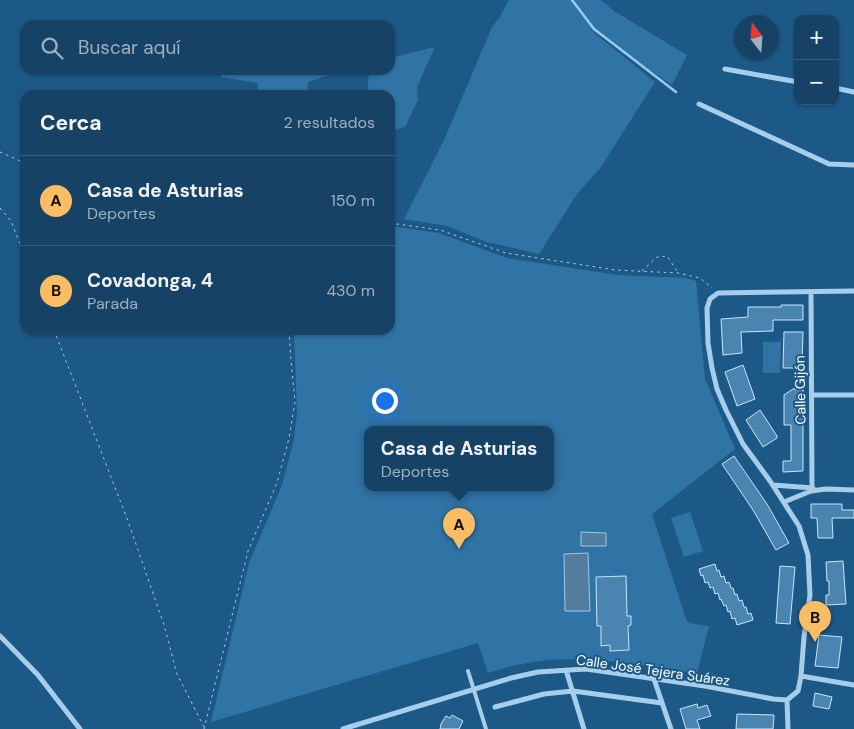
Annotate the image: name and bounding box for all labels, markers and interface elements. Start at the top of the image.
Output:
north arrow [734,15,779,60]
map controls [794,15,839,105]
button: + [794,15,839,60]
search box [20,20,395,75]
icon: search [38,34,66,62]
text: Buscar aquí [78,35,181,60]
button: − [794,60,839,105]
text: Cerca [40,109,102,137]
text: 2 resultados [284,112,375,133]
text: Casa de Asturias [87,178,244,203]
text: A [50,190,62,211]
text: 150 m [331,190,375,211]
text: Deportes [87,203,156,224]
text: Covadonga, 4 [87,268,213,293]
text: B [51,280,61,301]
text: 430 m [326,280,375,301]
text: Parada [87,293,138,314]
street label: Calle Gijón [790,355,810,425]
your location [372,388,398,414]
popup [364,426,554,491]
text: Casa de Asturias [381,436,537,461]
text: Deportes [381,461,449,482]
pin: A [443,508,475,549]
pin: B [799,601,831,642]
street label: Calle José Tejera Suárez [575,650,731,690]

